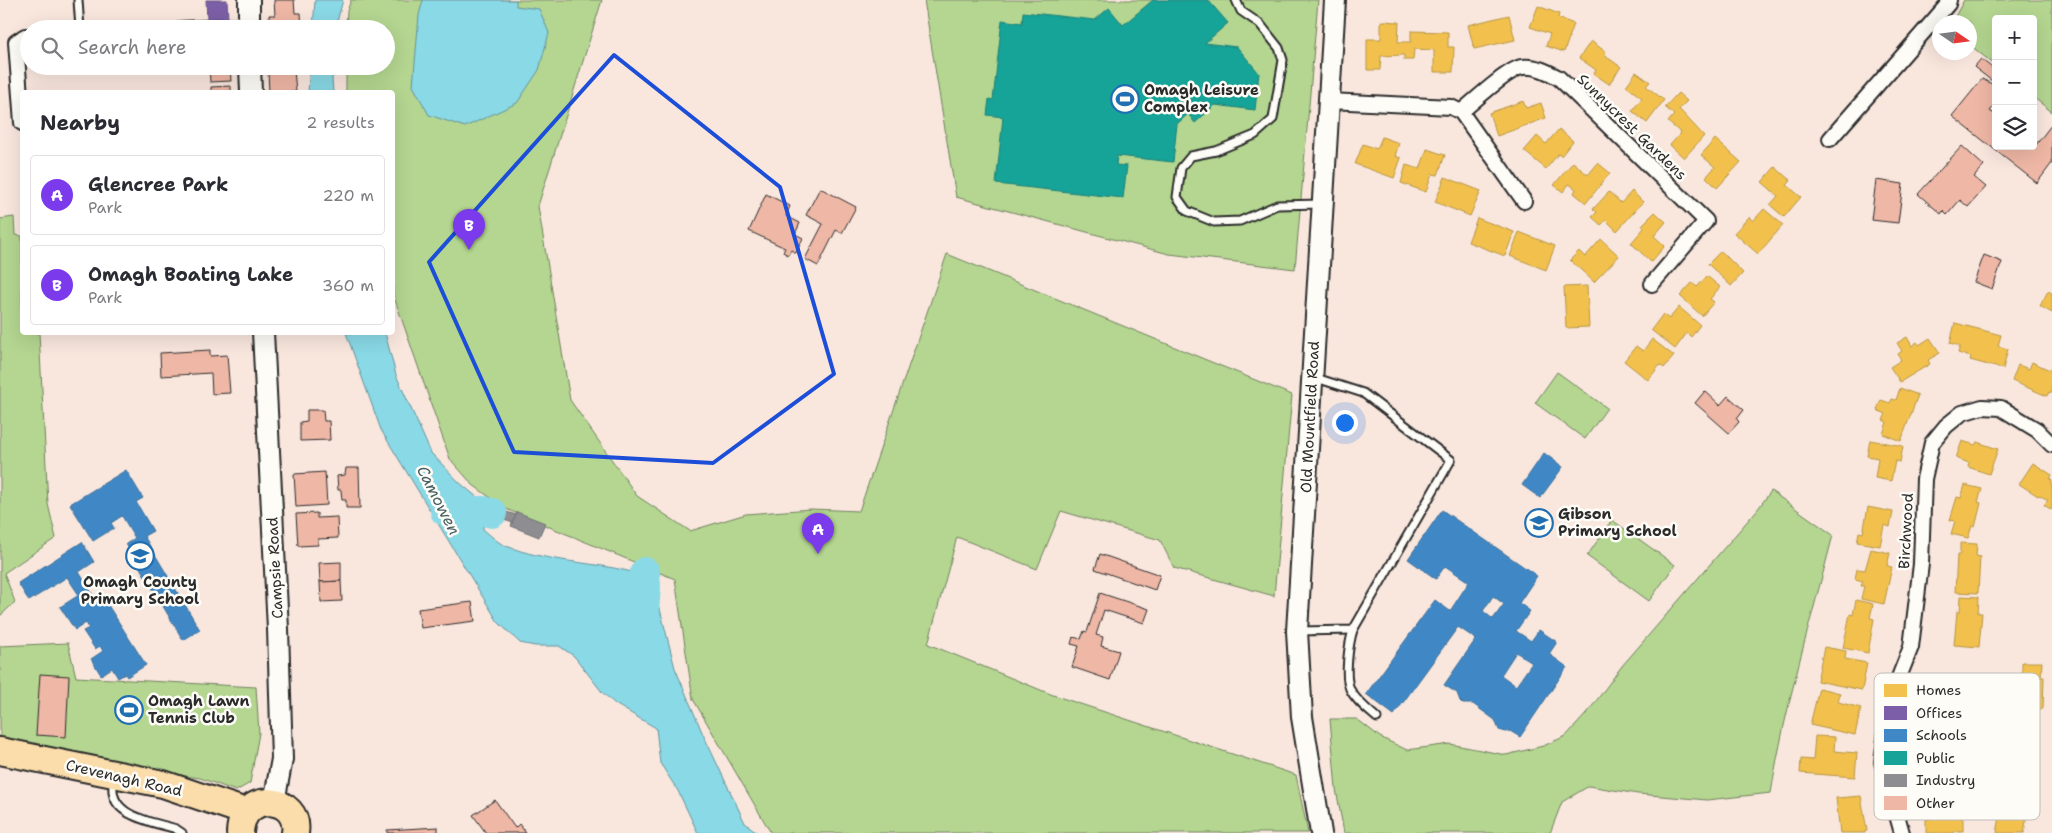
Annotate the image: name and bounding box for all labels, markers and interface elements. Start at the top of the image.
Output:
north arrow [1932,15,1977,60]
map controls [1992,15,2037,150]
button: + [1992,15,2037,60]
search box [20,20,395,75]
icon: search [38,34,66,62]
text: Search here [78,35,187,60]
button: − [1992,60,2037,105]
street label: Sunnycrest Gardens [1573,69,1691,185]
place label: Omagh Leisure Complex [1144,80,1259,117]
sports icon: Omagh Leisure Complex [1110,84,1140,114]
button: layers [1992,105,2037,150]
text: Nearby [40,109,120,137]
text: 2 results [306,112,375,133]
text: Glencree Park [88,172,228,197]
text: A [51,185,63,206]
text: 220 m [322,185,374,206]
text: Park [88,197,122,218]
pin: B [453,209,485,250]
text: Omagh Boating Lake [88,262,293,287]
text: B [52,275,62,296]
text: 360 m [322,275,374,296]
text: Park [88,287,122,308]
street label: Old Mountfield Road [1296,340,1324,493]
your location [1332,410,1358,436]
water label: Camowen [412,462,465,539]
street label: Birchwood [1894,492,1918,569]
place label: Gibson Primary School [1558,504,1677,541]
school or university icon: Gibson Primary School [1524,508,1554,538]
pin: A [802,513,834,554]
street label: Campsie Road [262,516,288,619]
school or university icon: Omagh County Primary School [125,541,155,571]
place label: Omagh County Primary School [81,572,199,609]
legend [1874,673,2040,820]
text: Homes [1916,681,1961,699]
place label: Omagh Lawn Tennis Club [148,691,249,728]
sports icon: Omagh Lawn Tennis Club [114,695,144,725]
text: Offices [1916,704,1962,722]
text: Schools [1916,726,1967,744]
text: Public [1916,749,1955,767]
street label: Crevenagh Road [64,755,185,801]
text: Industry [1916,771,1975,789]
text: Other [1916,794,1955,812]

